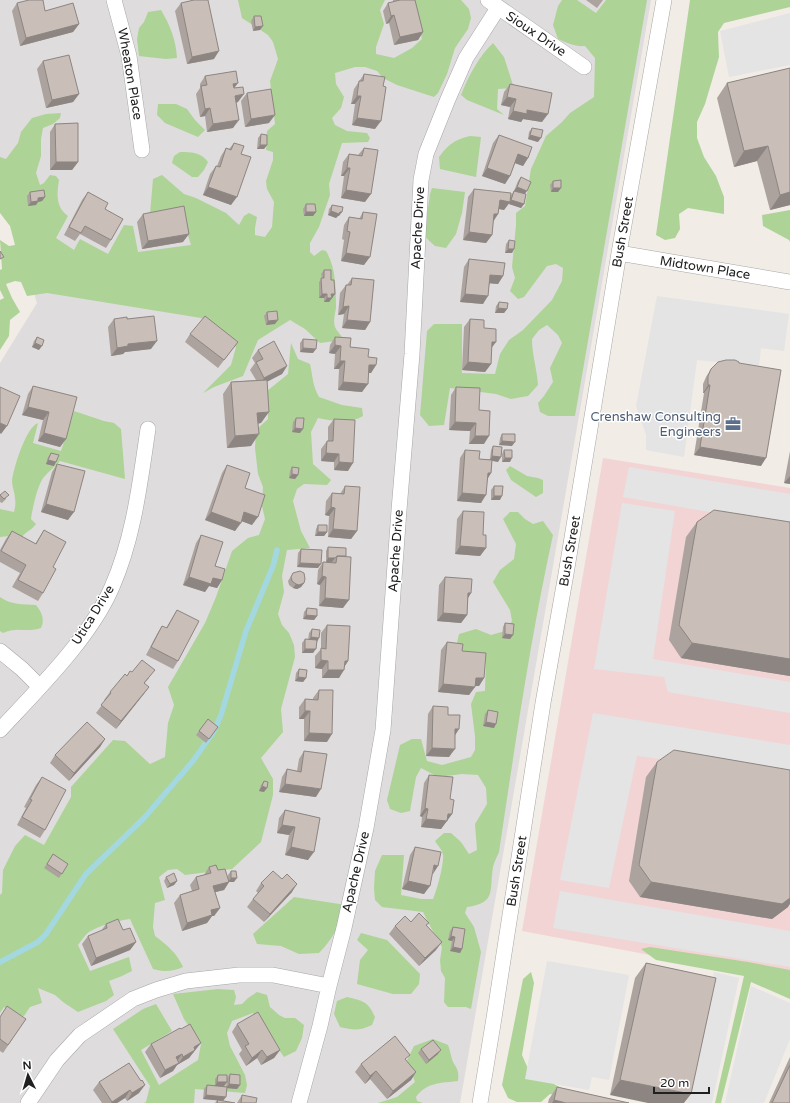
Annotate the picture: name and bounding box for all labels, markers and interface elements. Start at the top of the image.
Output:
street label: Sioux Drive [503,8,569,60]
street label: Wheaton Place [114,27,146,121]
street label: Apache Drive [408,186,428,270]
street label: Bush Street [609,195,637,269]
street label: Midtown Place [659,253,751,283]
place label: Crenshaw Consulting Engineers [591,409,721,440]
office icon: Crenshaw Consulting Engineers [724,415,742,433]
street label: Apache Drive [385,509,407,593]
street label: Bush Street [556,514,584,588]
street label: Utica Drive [68,582,118,648]
street label: Apache Drive [339,830,373,914]
street label: Bush Street [504,834,531,908]
north arrow [8,1055,48,1095]
text: N [22,1059,32,1072]
scale bar [654,1069,709,1095]
text: 20 m [660,1076,689,1090]

